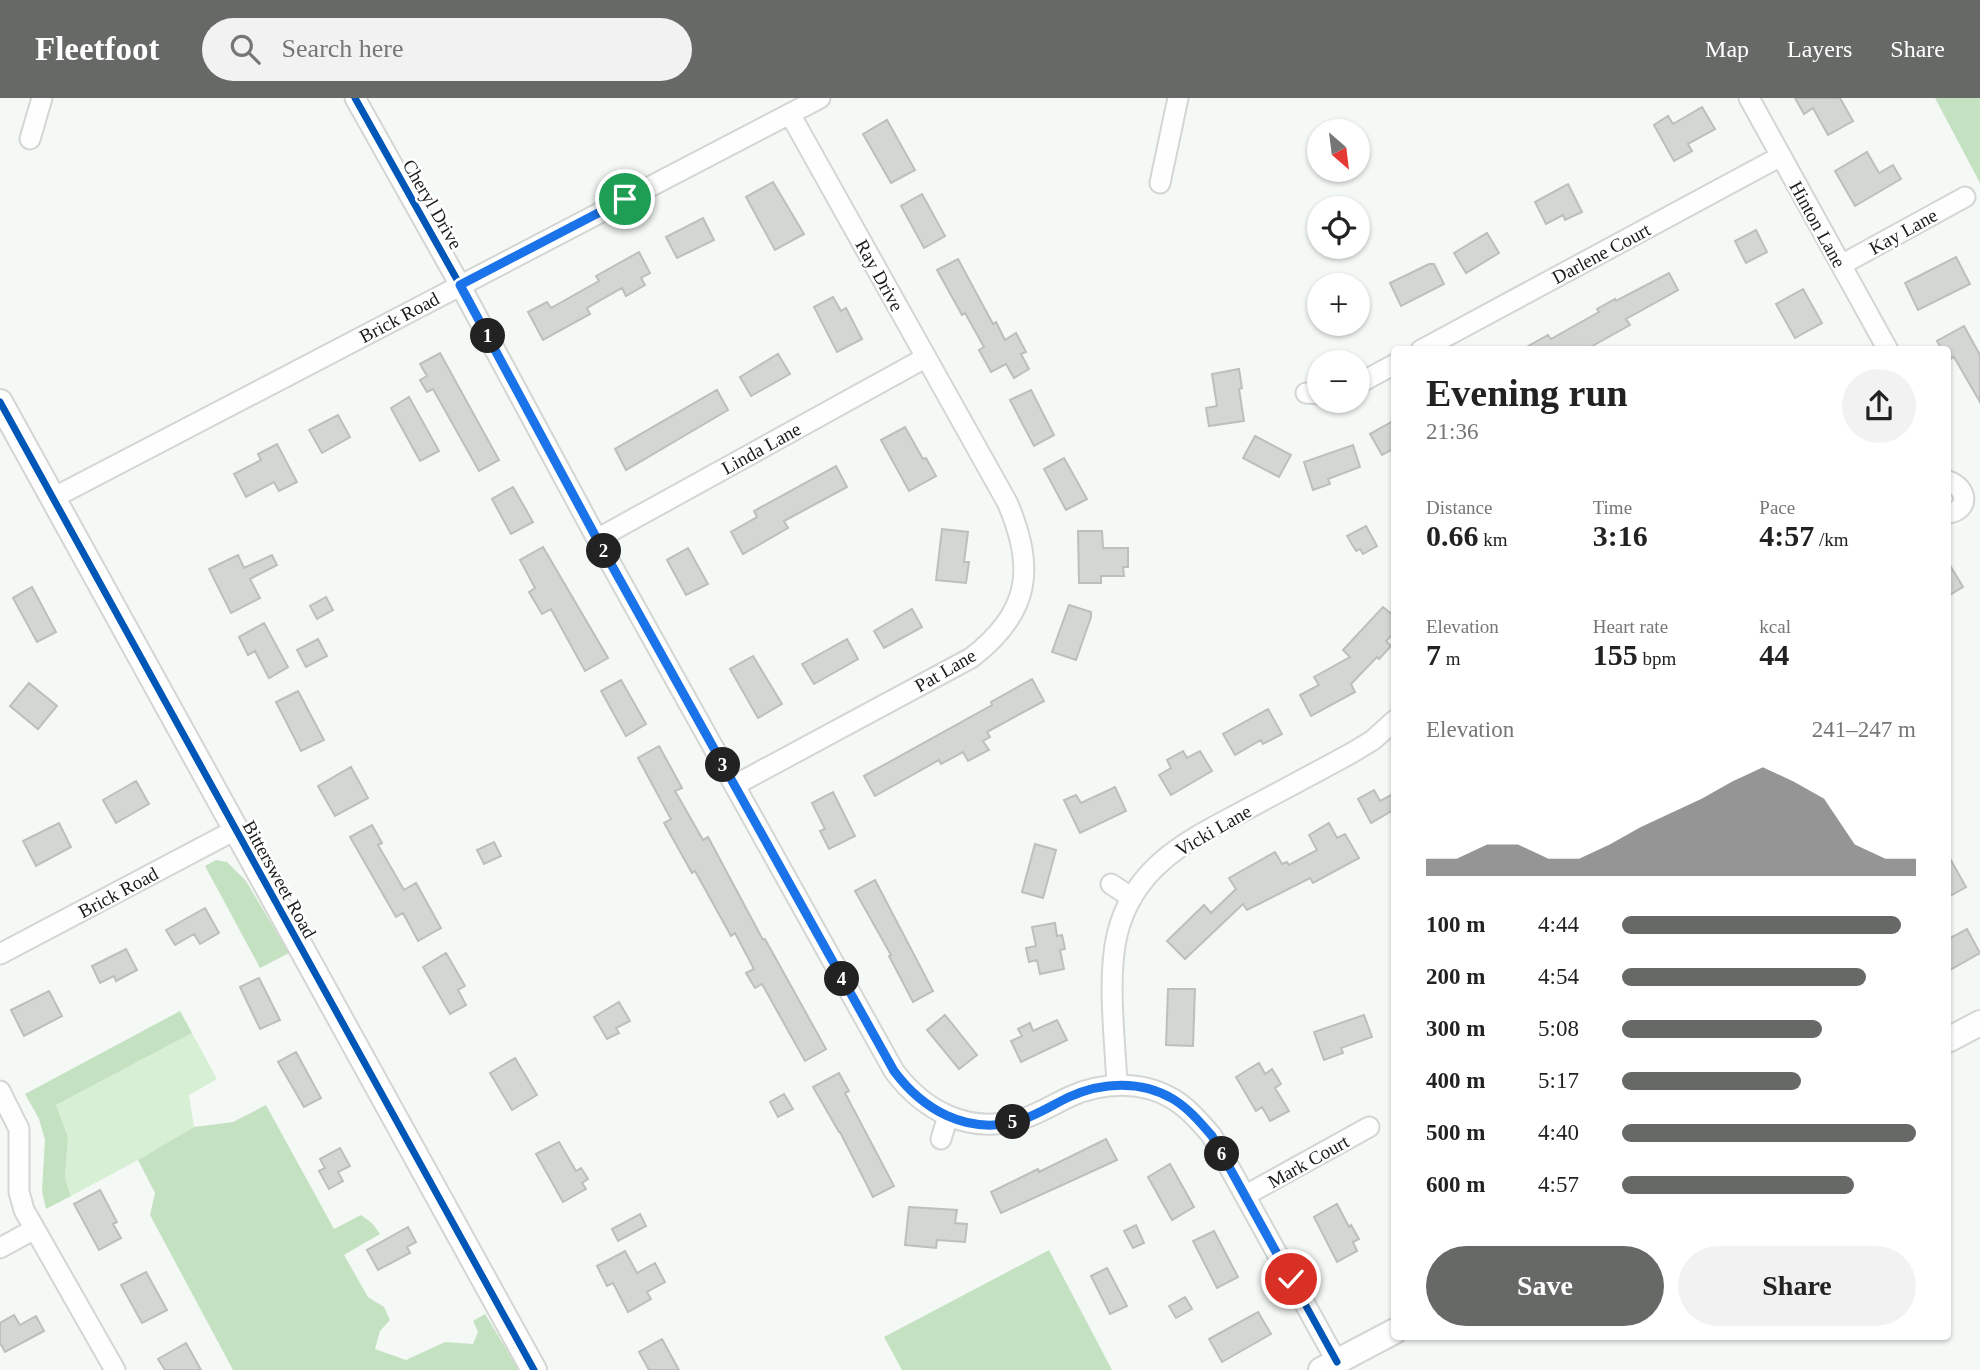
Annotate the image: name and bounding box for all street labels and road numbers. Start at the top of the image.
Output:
street label: Cheryl Drive [399,156,467,253]
street label: Hinton Lane [1785,177,1850,271]
street label: Kay Lane [1866,204,1941,259]
street label: Darlene Court [1549,218,1655,288]
street label: Ray Drive [851,236,908,315]
street label: Brick Road [356,288,443,347]
street label: Linda Lane [718,418,804,479]
street label: Pat Lane [911,645,980,696]
street label: Vicki Lane [1172,800,1255,860]
street label: Bittersweet Road [239,817,321,942]
street label: Brick Road [75,863,162,922]
street label: Mark Court [1264,1130,1353,1192]

